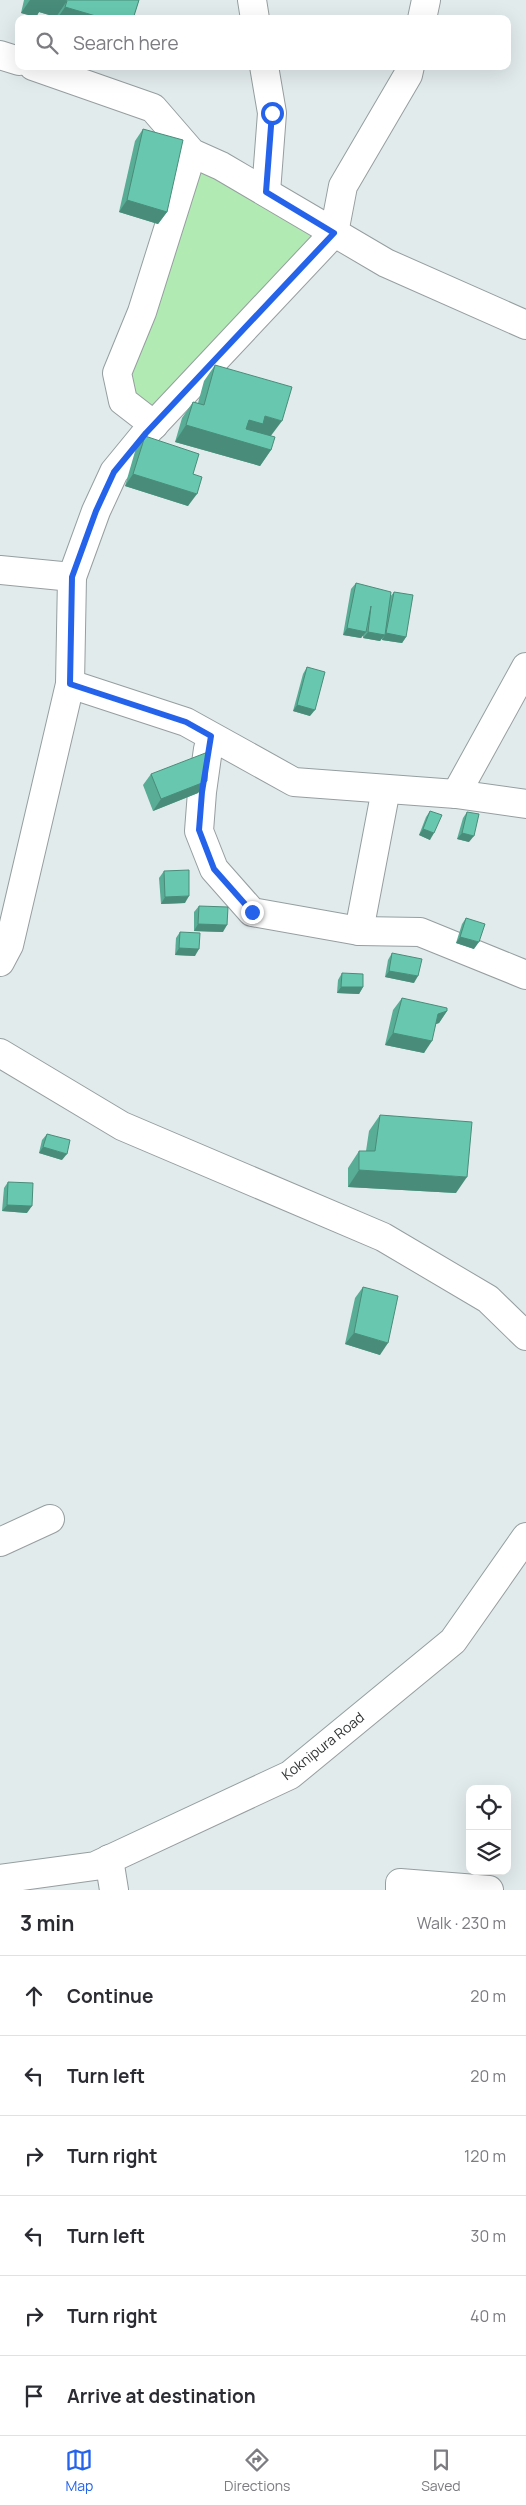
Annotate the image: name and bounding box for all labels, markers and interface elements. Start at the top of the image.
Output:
search box [15,15,511,70]
icon: search [33,29,61,57]
text: Search here [73,30,179,56]
route start [261,102,284,125]
route end [241,901,264,924]
street label: Koknipura Road [278,1707,368,1784]
map controls [466,1785,511,1875]
button: locate [466,1785,511,1830]
button: layers [466,1830,511,1875]
text: 3 min [20,1909,74,1937]
text: Walk · 230 m [417,1912,506,1934]
icon: ahead [20,1982,48,2010]
text: Continue [67,1983,153,2009]
text: 20 m [470,1985,506,2007]
icon: left [20,2062,48,2090]
text: Turn left [67,2063,145,2089]
text: 20 m [470,2065,506,2087]
icon: right [20,2142,48,2170]
text: Turn right [67,2143,157,2169]
text: 120 m [464,2145,506,2167]
icon: left [20,2222,48,2250]
text: Turn left [67,2223,145,2249]
text: 30 m [471,2225,506,2247]
icon: right [20,2302,48,2330]
text: Turn right [67,2303,157,2329]
text: 40 m [470,2305,506,2327]
icon: arrive [20,2382,48,2410]
text: Arrive at destination [67,2383,256,2409]
tab: Map [65,2446,93,2495]
tab: Directions [224,2446,290,2495]
tab: Saved [421,2446,461,2495]

